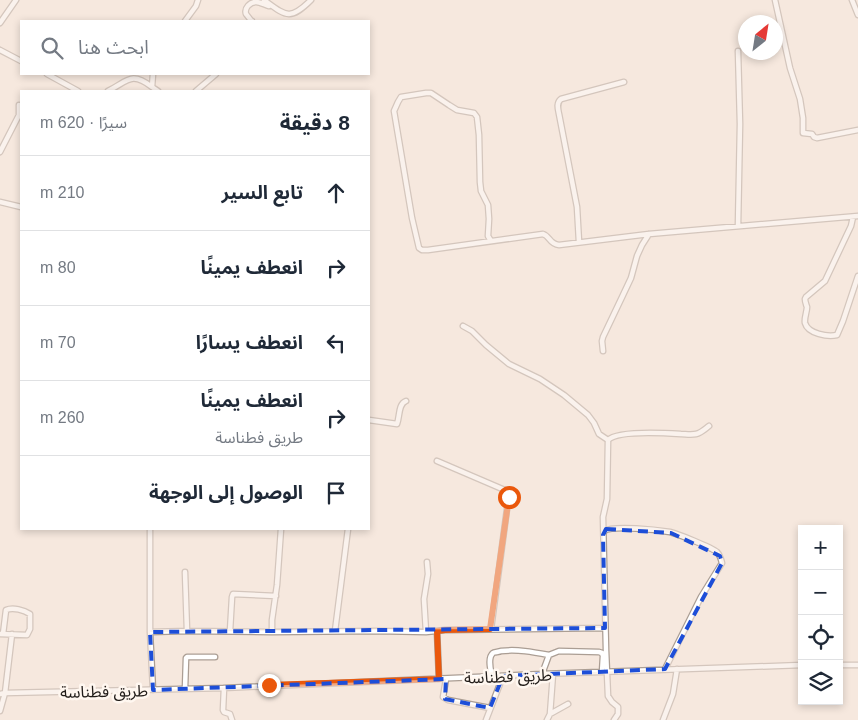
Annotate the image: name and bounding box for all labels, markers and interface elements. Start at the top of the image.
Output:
north arrow [738,15,783,60]
search box [20,20,370,75]
icon: search [38,34,66,62]
text: ابحث هنا [78,37,149,58]
text: 8 دقيقة [280,111,350,134]
text: سيرًا · 620 m [40,114,127,131]
icon: ahead [322,179,350,207]
text: تابع السير [221,182,303,203]
text: 210 m [40,184,84,201]
icon: right [322,254,350,282]
text: انعطف يمينًا [201,257,303,278]
text: 80 m [40,259,76,276]
icon: left [322,329,350,357]
text: انعطف يسارًا [196,332,303,353]
text: 70 m [40,334,76,351]
text: انعطف يمينًا [201,390,303,411]
icon: right [322,404,350,432]
text: 260 m [40,409,84,426]
text: طريق فطناسة [215,429,303,446]
icon: arrive [322,479,350,507]
text: الوصول إلى الوجهة [149,482,303,503]
route start [498,486,521,509]
map controls [798,525,843,705]
button: + [798,525,843,570]
button: − [798,570,843,615]
button: locate [798,615,843,660]
button: layers [798,660,843,705]
street label: طريق فطناسة [464,666,552,689]
route end [258,674,281,697]
street label: طريق فطناسة [60,682,148,703]

